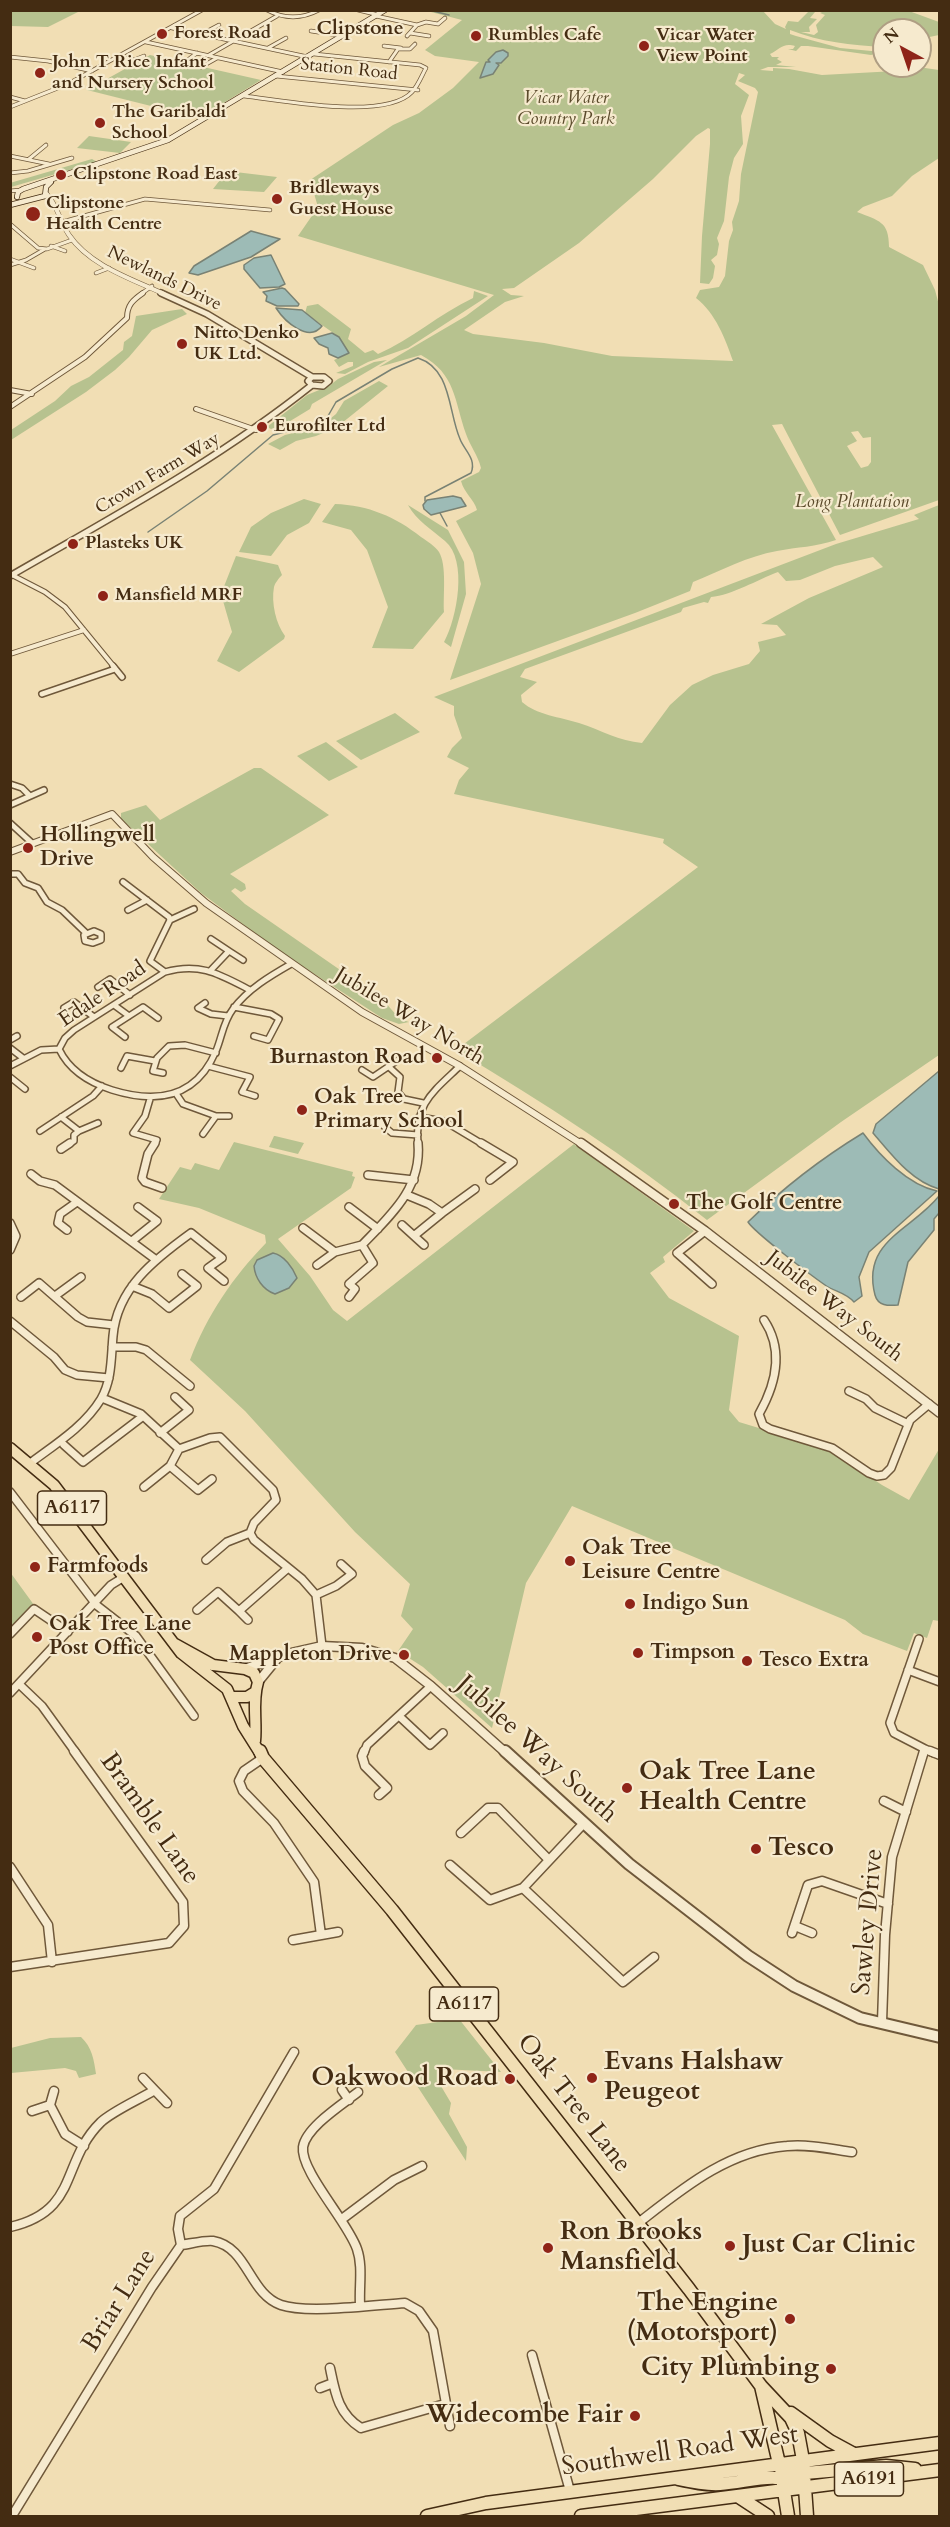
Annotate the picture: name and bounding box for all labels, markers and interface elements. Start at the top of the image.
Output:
district label: Clipstone [316,17,404,41]
north arrow [872,18,932,78]
place label: Forest Road [174,23,271,45]
text: N [879,23,904,49]
place label: Rumbles Cafe [488,25,602,47]
place label: Vicar Water View Point [656,25,754,68]
marker: Forest Road [155,27,169,41]
marker: Rumbles Cafe [469,29,483,43]
marker: Vicar Water View Point [637,39,651,53]
place label: John T Rice Infant and Nursery School [52,52,214,94]
street label: Station Road [299,54,399,86]
marker: John T Rice Infant and Nursery School [33,66,47,80]
park label: Vicar Water Country Park [517,88,615,130]
place label: The Garibaldi School [112,102,226,144]
marker: The Garibaldi School [93,116,107,130]
place label: Clipstone Road East [73,164,237,186]
marker: Clipstone Road East [54,168,68,182]
place label: Bridleways Guest House [289,178,393,220]
marker: Bridleways Guest House [270,192,284,206]
place label: Clipstone Health Centre [46,193,162,236]
marker: Clipstone Health Centre [24,205,42,223]
street label: Newlands Drive [103,242,225,316]
place label: Nitto Denko UK Ltd. [194,323,299,366]
marker: Nitto Denko UK Ltd. [175,337,189,351]
place label: Eurofilter Ltd [274,416,385,438]
marker: Eurofilter Ltd [255,420,269,434]
street label: Crown Farm Way [92,428,224,520]
park label: Long Plantation [795,492,909,514]
place label: Plasteks UK [85,533,184,555]
marker: Plasteks UK [66,537,80,551]
place label: Mansfield MRF [115,585,242,607]
marker: Mansfield MRF [96,589,110,603]
place label: Hollingwell Drive [40,823,155,873]
marker: Hollingwell Drive [21,841,35,855]
street label: Edale Road [55,957,151,1033]
street label: Jubilee Way North [330,962,488,1072]
place label: Burnaston Road [269,1045,425,1071]
marker: Burnaston Road [430,1051,444,1065]
place label: Oak Tree Primary School [314,1085,463,1135]
marker: Oak Tree Primary School [295,1103,309,1117]
place label: The Golf Centre [686,1191,842,1217]
marker: The Golf Centre [667,1197,681,1211]
street label: Jubilee Way South [761,1246,907,1368]
road number: A6117 [38,1491,106,1525]
place label: Oak Tree Leisure Centre [582,1536,720,1586]
place label: Farmfoods [47,1554,148,1580]
marker: Oak Tree Leisure Centre [563,1554,577,1568]
marker: Farmfoods [28,1560,42,1574]
place label: Indigo Sun [642,1591,749,1617]
marker: Indigo Sun [623,1597,637,1611]
place label: Oak Tree Lane Post Office [49,1612,192,1662]
marker: Oak Tree Lane Post Office [30,1630,44,1644]
place label: Timpson [650,1640,735,1666]
place label: Mappleton Drive [229,1642,392,1668]
marker: Timpson [631,1646,645,1660]
marker: Mappleton Drive [397,1648,411,1662]
place label: Tesco Extra [759,1648,869,1674]
marker: Tesco Extra [740,1654,754,1668]
street label: Jubilee Way South [449,1669,623,1831]
street label: Bramble Lane [92,1747,206,1891]
place label: Oak Tree Lane Health Centre [639,1757,816,1818]
marker: Oak Tree Lane Health Centre [620,1781,634,1795]
place label: Tesco [768,1833,834,1865]
marker: Tesco [749,1842,763,1856]
street label: Sawley Drive [847,1847,891,1997]
road number: A6117 [430,1987,498,2021]
street label: Oak Tree Lane [509,2028,637,2180]
place label: Evans Halshaw Peugeot [604,2047,784,2108]
place label: Oakwood Road [311,2063,498,2095]
marker: Evans Halshaw Peugeot [585,2071,599,2085]
marker: Oakwood Road [503,2072,517,2086]
place label: Ron Brooks Mansfield [560,2217,702,2278]
place label: Just Car Clinic [742,2230,916,2262]
marker: Just Car Clinic [723,2239,737,2253]
marker: Ron Brooks Mansfield [541,2241,555,2255]
street label: Briar Lane [76,2244,164,2358]
place label: The Engine (Motorsport) [626,2288,778,2350]
marker: The Engine (Motorsport) [783,2312,797,2326]
place label: City Plumbing [641,2353,819,2385]
marker: City Plumbing [824,2362,838,2376]
place label: Widecombe Fair [426,2400,623,2432]
marker: Widecombe Fair [628,2409,642,2423]
street label: Southwell Road West [560,2420,800,2484]
road number: A6191 [834,2462,904,2496]

